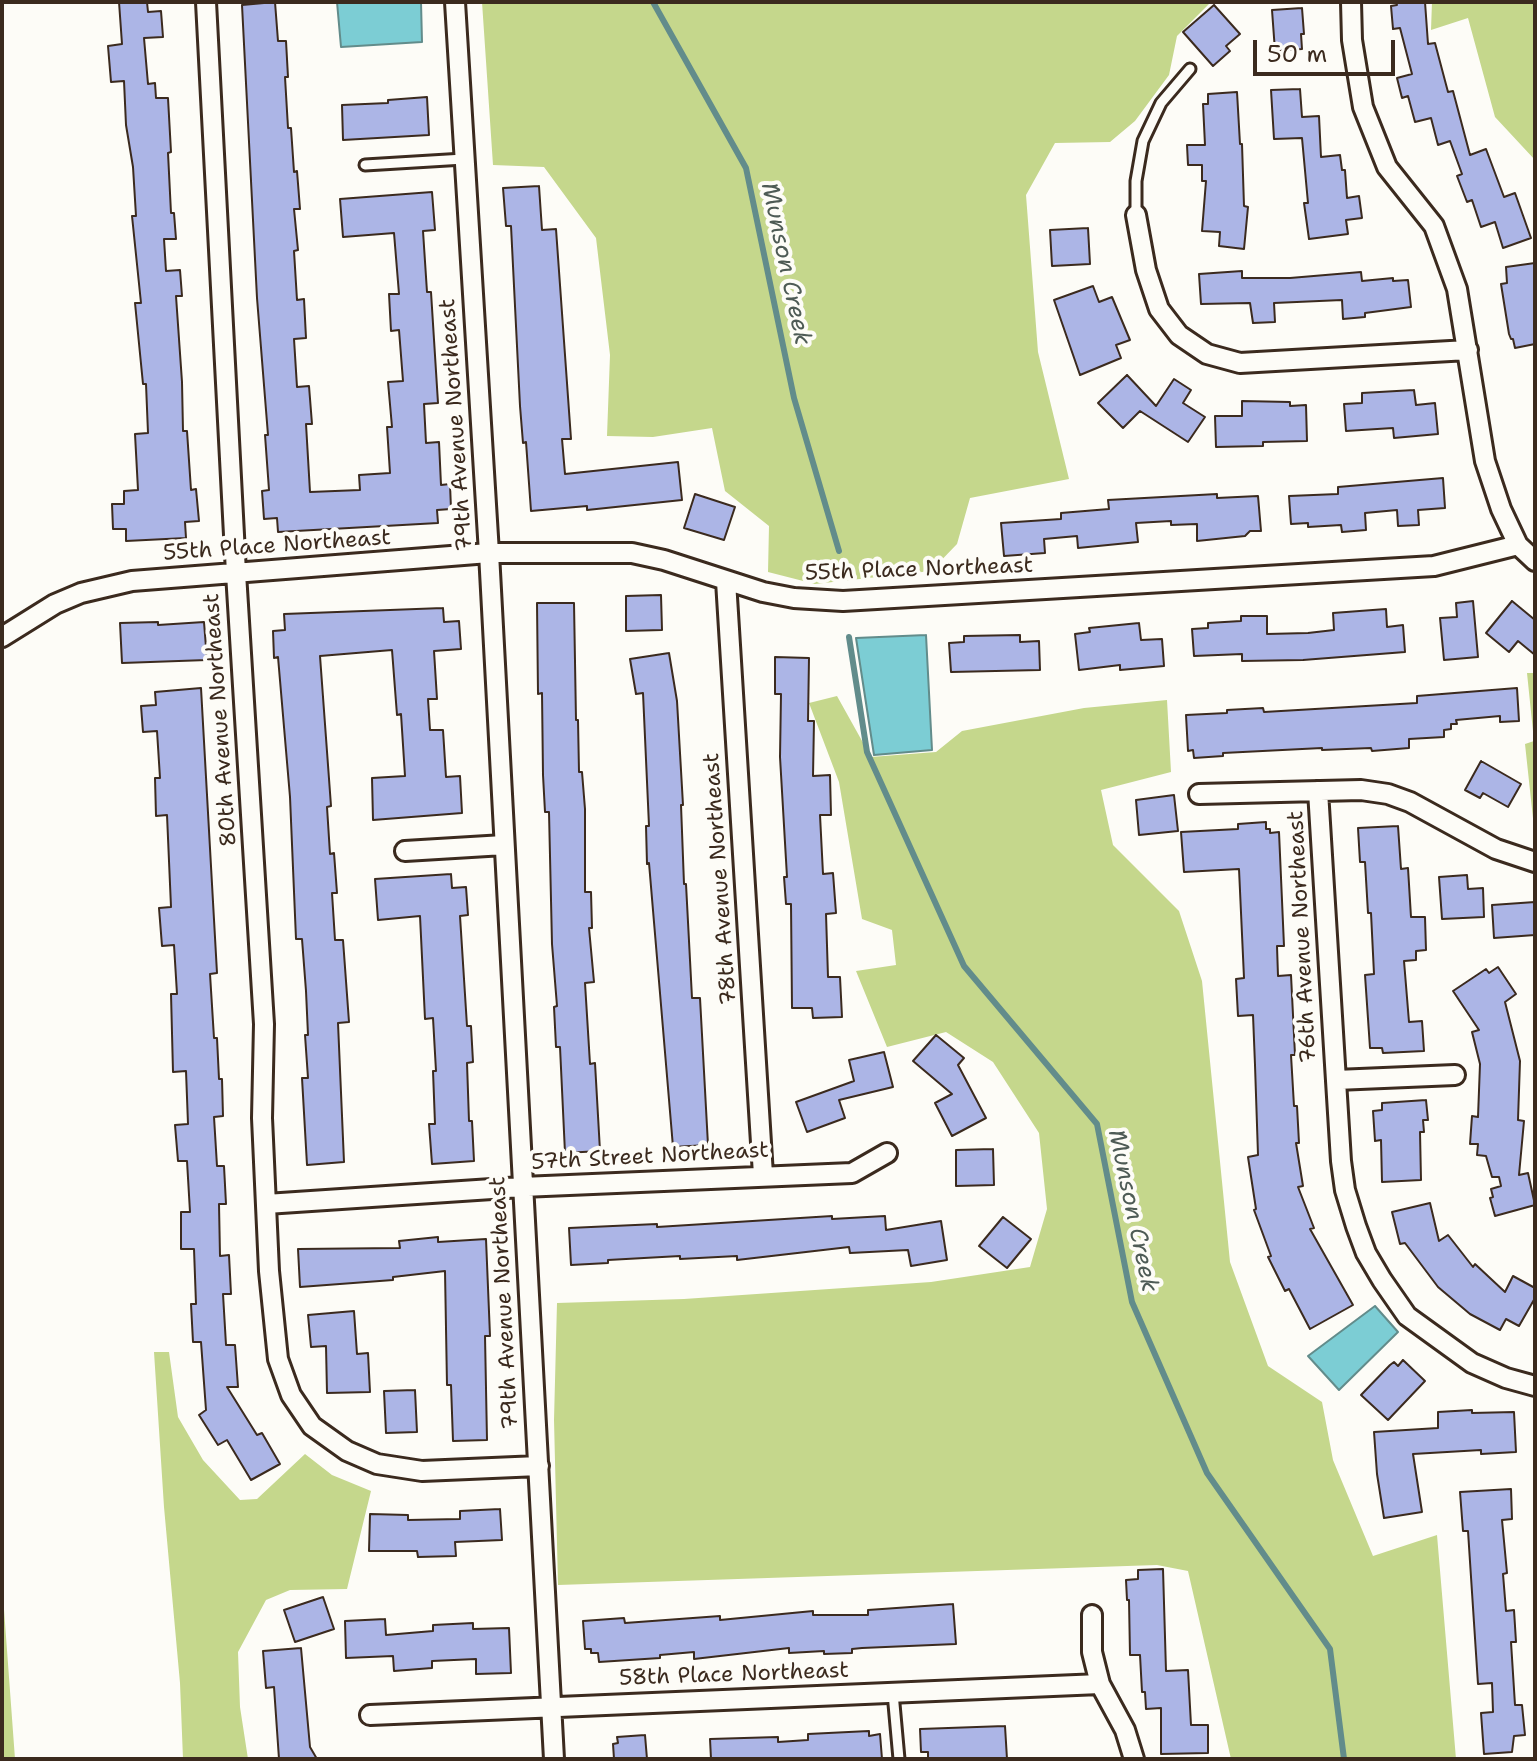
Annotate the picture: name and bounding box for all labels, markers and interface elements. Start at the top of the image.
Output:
scale bar [1257,24,1399,74]
text: 50 m [1267,38,1327,70]
water label: Munson Creek [754,180,816,348]
street label: 79th Avenue Northeast [435,298,479,552]
street label: 55th Place Northeast [162,525,392,567]
street label: 55th Place Northeast [804,553,1034,587]
street label: 80th Avenue Northeast [199,592,243,848]
street label: 78th Avenue Northeast [699,752,743,1006]
street label: 76th Avenue Northeast [1283,810,1323,1064]
water label: Munson Creek [1101,1127,1163,1295]
street label: 57th Street Northeast [530,1138,770,1176]
street label: 79th Avenue Northeast [485,1176,525,1430]
street label: 58th Place Northeast [619,1658,849,1692]

